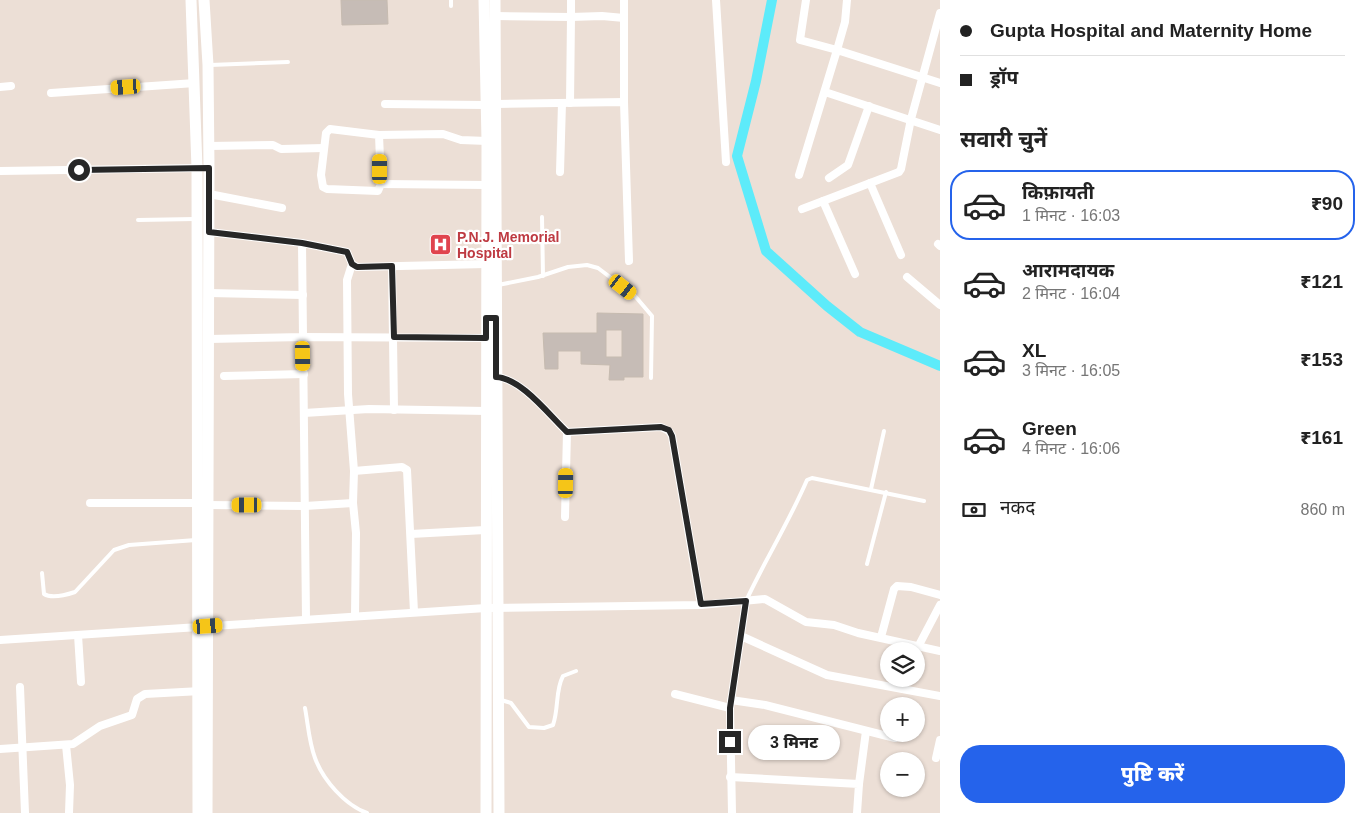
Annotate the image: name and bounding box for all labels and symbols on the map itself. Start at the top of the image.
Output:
car [110,78,141,96]
car [372,154,387,184]
route start [68,159,90,181]
place label: P.N.J. Memorial Hospital [457,229,559,261]
hospital icon: P.N.J. Memorial Hospital [429,233,453,257]
car [606,272,639,302]
car [295,341,310,371]
car [558,468,573,498]
car [232,498,262,513]
car [192,617,223,635]
callout: 3 मिनट [748,724,840,760]
route end [719,731,741,753]

